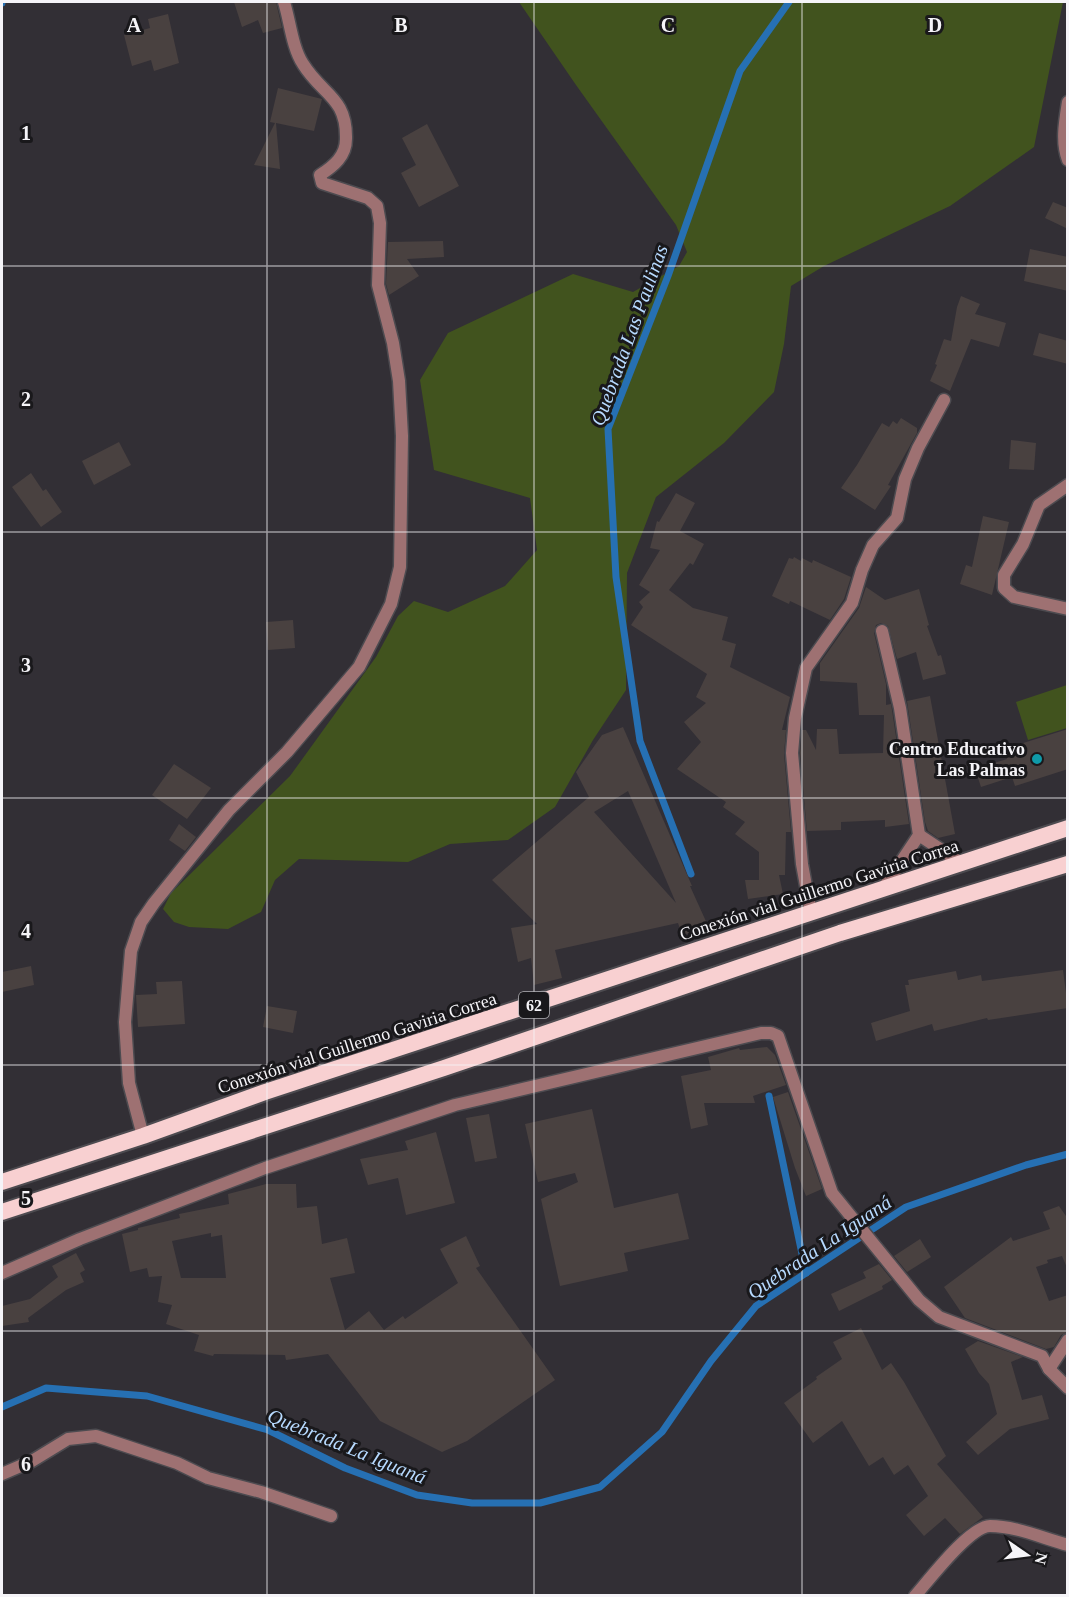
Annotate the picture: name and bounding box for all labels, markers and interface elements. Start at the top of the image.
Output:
text: A [127,14,142,36]
text: B [394,14,408,36]
text: C [661,14,675,36]
text: D [928,14,942,36]
text: 1 [21,122,31,144]
water label: Quebrada Las Paulinas [586,241,672,429]
text: 2 [21,388,31,410]
text: 3 [21,654,31,676]
place label: Centro Educativo Las Palmas [889,739,1025,780]
marker: Centro Educativo Las Palmas [1030,752,1044,766]
street label: Conexión vial Guillermo Gaviria Correa [677,835,961,945]
text: 4 [21,920,31,942]
street label: Conexión vial Guillermo Gaviria Correa [215,988,499,1098]
road number: 62 [519,992,549,1018]
text: 5 [21,1187,31,1209]
water label: Quebrada La Iguaná [743,1191,896,1304]
water label: Quebrada La Iguaná [264,1404,429,1489]
text: 6 [21,1453,31,1475]
north arrow [997,1525,1057,1585]
text: N [1031,1551,1051,1567]

